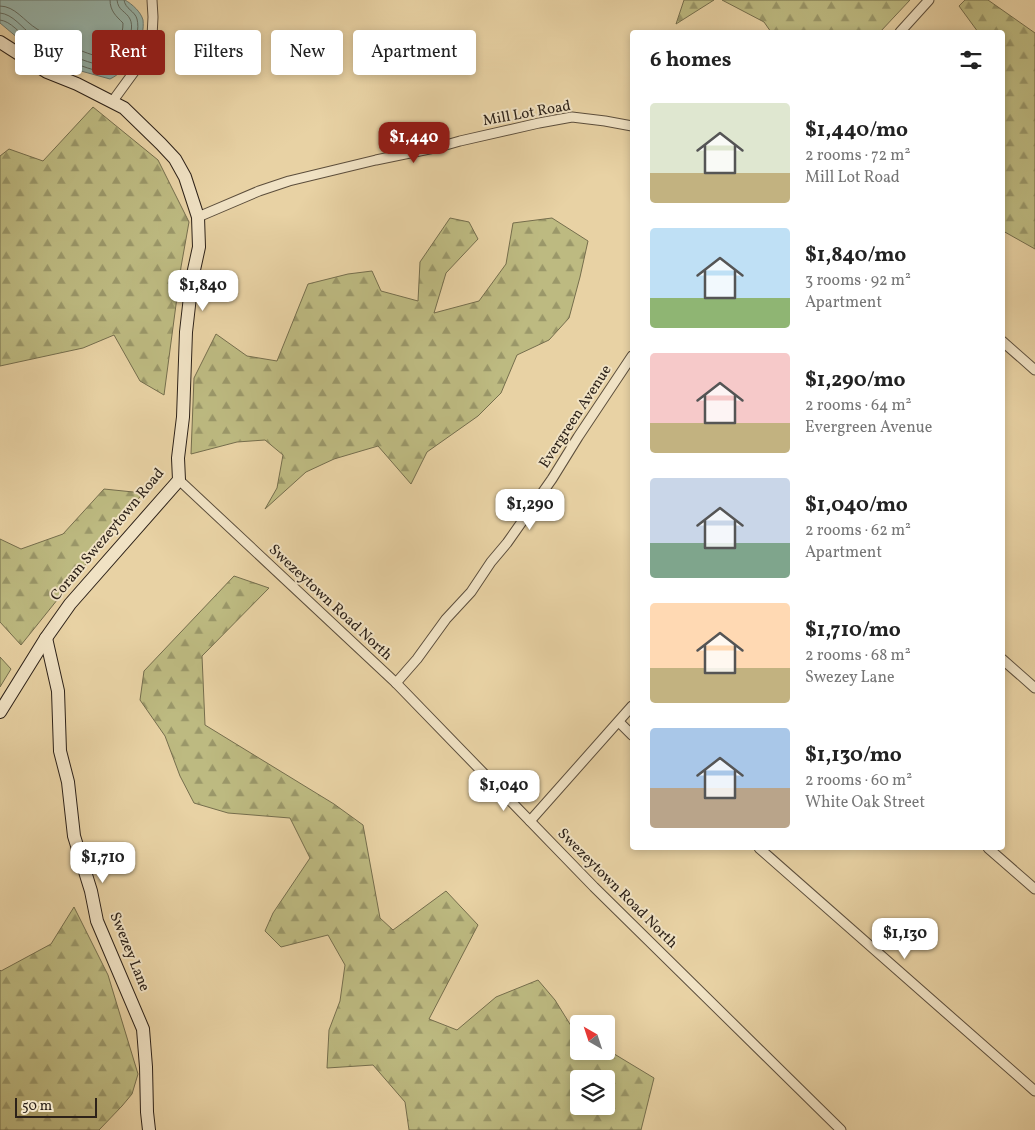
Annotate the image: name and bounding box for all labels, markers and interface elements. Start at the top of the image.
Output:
chip: Buy [15,30,82,75]
chip: Rent [92,30,165,75]
chip: Filters [175,30,261,75]
chip: New [271,30,343,75]
chip: Apartment [353,30,476,75]
text: 6 homes [650,46,731,75]
icon: filters [957,46,985,74]
street label: Mill Lot Road [481,96,573,132]
text: $1,440/mo [805,116,908,145]
pin: $1,440 [373,121,455,164]
icon: home [690,123,750,183]
text: $1,440 [390,127,438,149]
text: 2 rooms · 72 m² [805,145,910,167]
text: Mill Lot Road [805,167,900,189]
text: $1,840/mo [805,241,906,270]
icon: home [690,248,750,308]
pin: $1,840 [162,270,244,312]
text: 3 rooms · 92 m² [805,270,911,292]
text: $1,840 [179,275,227,297]
text: Apartment [805,292,882,314]
street label: Evergreen Avenue [535,361,617,473]
text: $1,290/mo [805,366,906,395]
icon: home [690,373,750,433]
text: 2 rooms · 64 m² [805,395,912,417]
text: Evergreen Avenue [805,417,932,439]
street label: Coram Swezeytown Road [46,464,170,606]
pin: $1,290 [489,488,571,531]
text: $1,040/mo [805,491,908,520]
text: $1,290 [506,494,554,516]
icon: home [690,498,750,558]
text: 2 rooms · 62 m² [805,520,911,542]
street label: Swezeytown Road North [263,540,397,666]
text: Apartment [805,542,882,564]
text: $1,710/mo [805,616,901,645]
icon: home [690,623,750,683]
text: 2 rooms · 68 m² [805,645,911,667]
text: Swezey Lane [805,667,895,689]
text: $1,130/mo [805,741,902,770]
icon: home [690,748,750,808]
pin: $1,040 [463,770,545,812]
text: 2 rooms · 60 m² [805,770,912,792]
text: $1,040 [480,775,528,797]
text: White Oak Street [805,792,925,814]
street label: Swezeytown Road North [552,824,682,954]
pin: $1,710 [62,842,144,884]
text: $1,710 [81,847,125,869]
street label: Swezey Lane [104,909,154,995]
pin: $1,130 [864,918,946,960]
text: $1,130 [883,923,927,945]
north arrow [570,1015,615,1060]
map controls [570,1015,615,1115]
button: layers [570,1070,615,1115]
scale bar [15,1095,98,1118]
text: 50 m [22,1097,52,1116]

